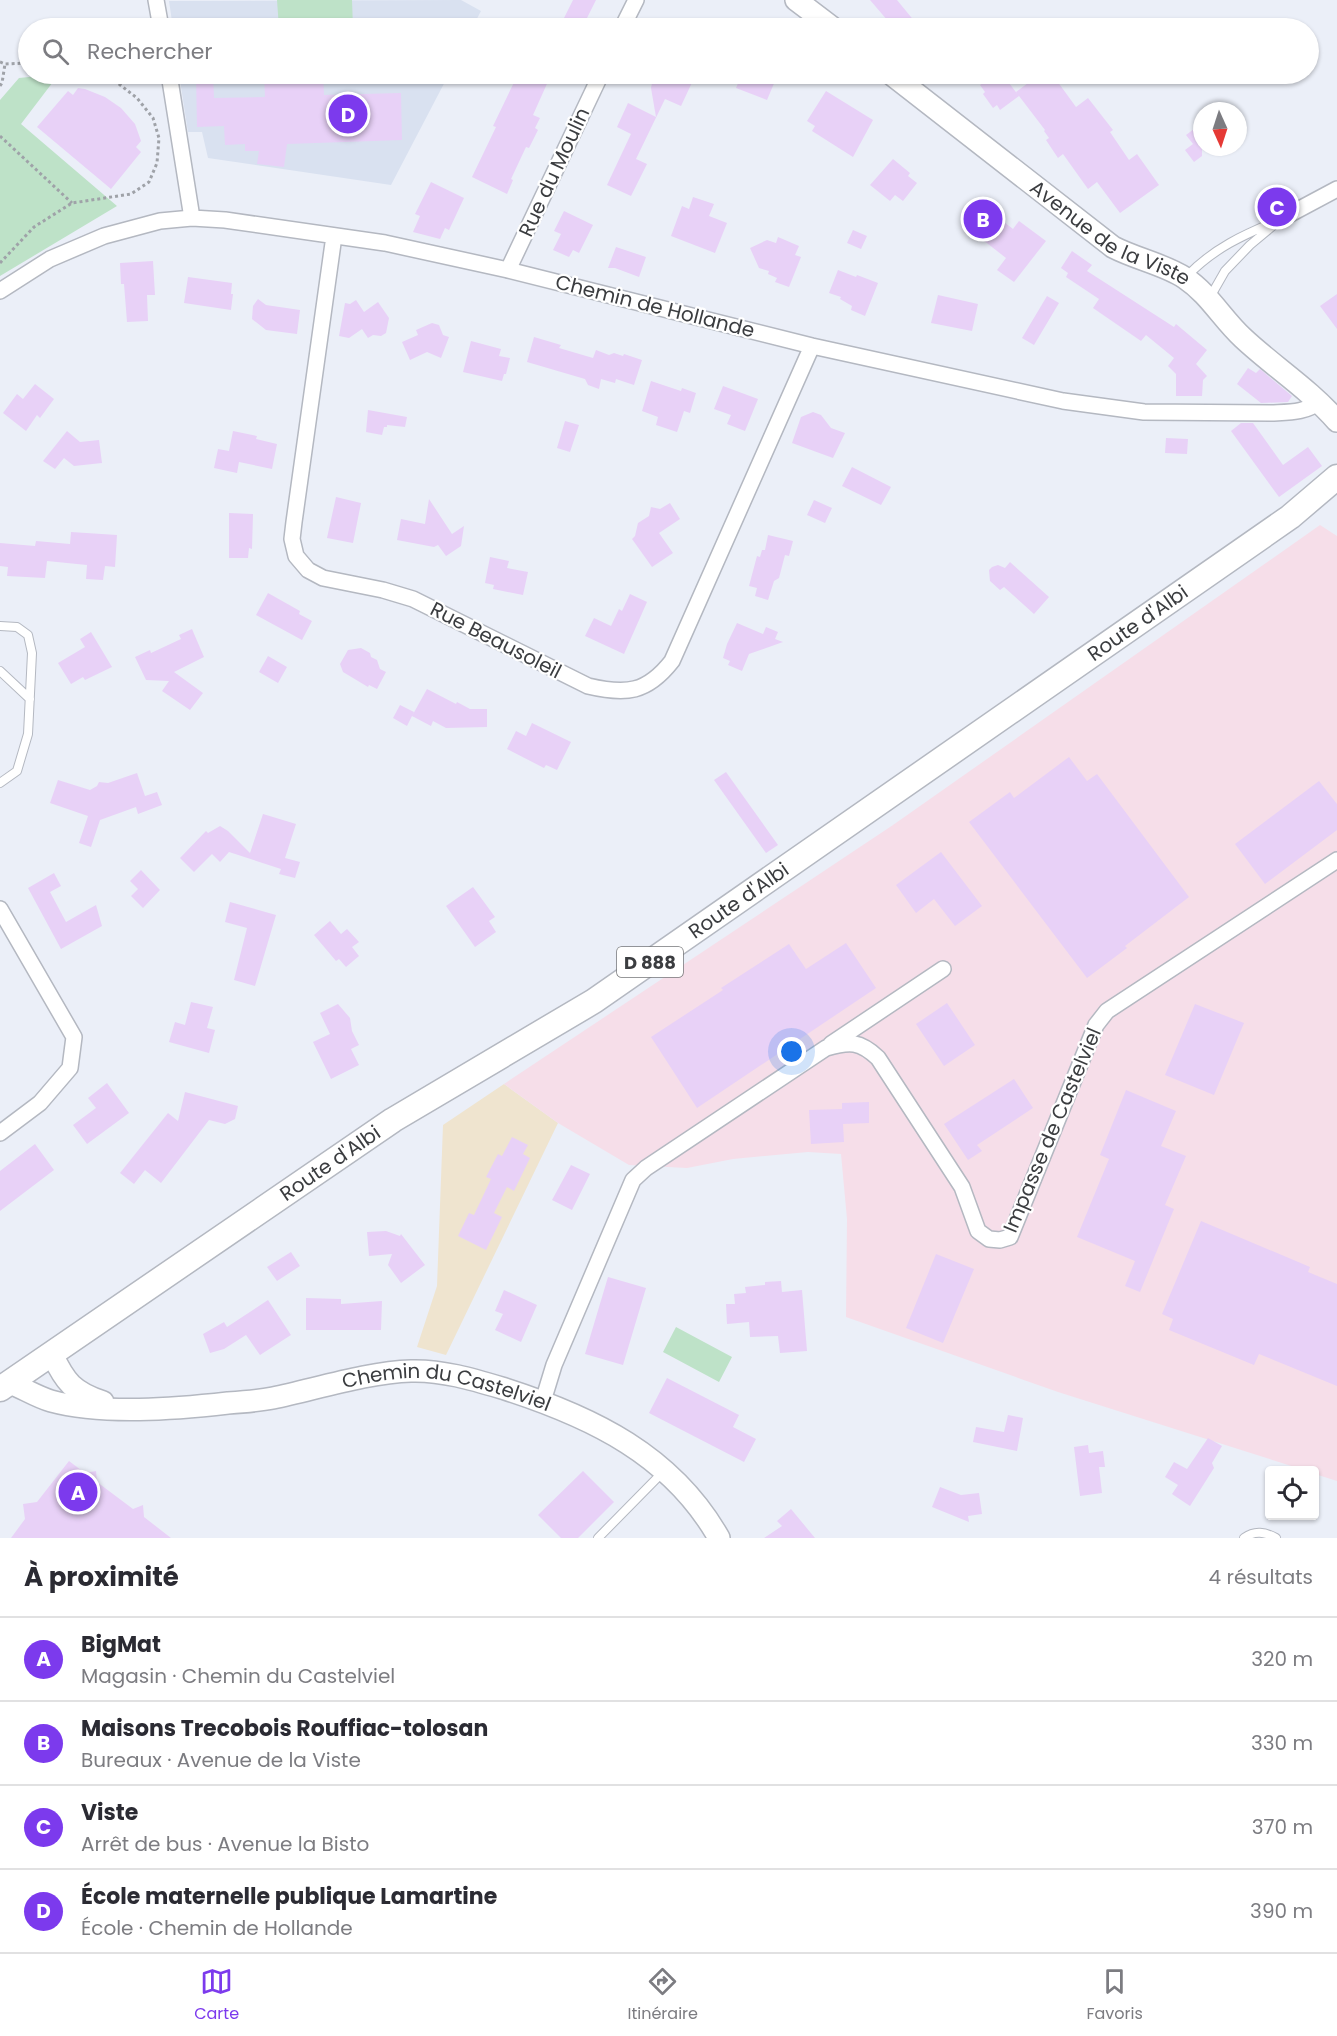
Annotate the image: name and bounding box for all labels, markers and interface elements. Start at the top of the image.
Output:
search box [18,18,1319,84]
icon: search [39,35,72,68]
text: Rechercher [87,36,213,67]
pin: D [328,92,368,136]
north arrow [1193,102,1247,156]
street label: Rue du Moulin [512,103,596,241]
street label: Avenue de la Viste [1024,174,1196,292]
pin: C [1258,184,1296,230]
pin: B [964,196,1002,242]
street label: Chemin de Hollande [553,268,757,344]
street label: Route d'Albi [1082,578,1193,668]
street label: Rue Beausoleil [425,595,567,685]
street label: Route d'Albi [683,856,794,945]
road number: D 888 [617,947,683,977]
street label: Impasse de Castelviel [996,1023,1108,1237]
your location [777,1037,806,1066]
street label: Route d'Albi [274,1119,386,1207]
street label: Chemin du Castelviel [339,1357,555,1418]
map controls [1265,1466,1319,1520]
button: locate [1265,1466,1319,1520]
pin: A [58,1470,98,1514]
text: À proximité [24,1559,179,1595]
text: 4 résultats [1209,1563,1313,1591]
text: BigMat [81,1629,161,1660]
text: A [36,1645,51,1673]
text: 320 m [1251,1645,1313,1673]
text: Magasin · Chemin du Castelviel [81,1662,395,1690]
text: Maisons Trecobois Rouffiac-tolosan [81,1713,488,1744]
text: B [37,1729,50,1757]
text: 330 m [1251,1729,1313,1757]
text: Bureaux · Avenue de la Viste [81,1746,361,1774]
text: Viste [81,1797,138,1828]
text: C [36,1813,51,1841]
text: 370 m [1252,1813,1313,1841]
text: Arrêt de bus · Avenue la Bisto [81,1830,369,1858]
text: École maternelle publique Lamartine [81,1881,497,1912]
text: D [36,1897,51,1925]
text: 390 m [1250,1897,1313,1925]
text: École · Chemin de Hollande [81,1914,353,1942]
tab: Carte [194,1965,239,2026]
tab: Itinéraire [628,1965,698,2026]
tab: Favoris [1086,1965,1143,2026]

